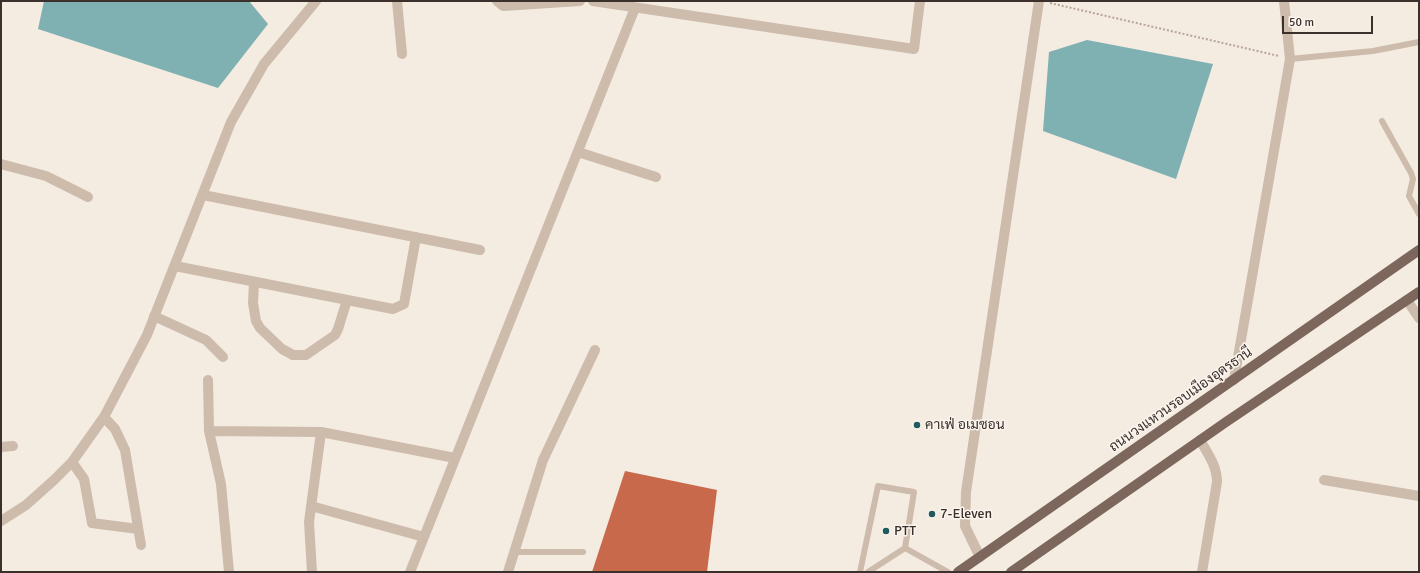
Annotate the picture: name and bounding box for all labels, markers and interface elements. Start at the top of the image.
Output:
scale bar [1284,8,1375,34]
text: 50 m [1289,15,1314,30]
street label: ถนนวงแหวนรอบเมืองอุดรธานี [1106,344,1256,456]
place label: คาเฟ่ อเมซอน [925,417,1005,433]
marker: คาเฟ่ อเมซอน [912,420,922,430]
place label: 7-Eleven [940,506,992,522]
marker: 7-Eleven [927,509,937,519]
place label: PTT [894,523,916,539]
marker: PTT [881,526,891,536]

